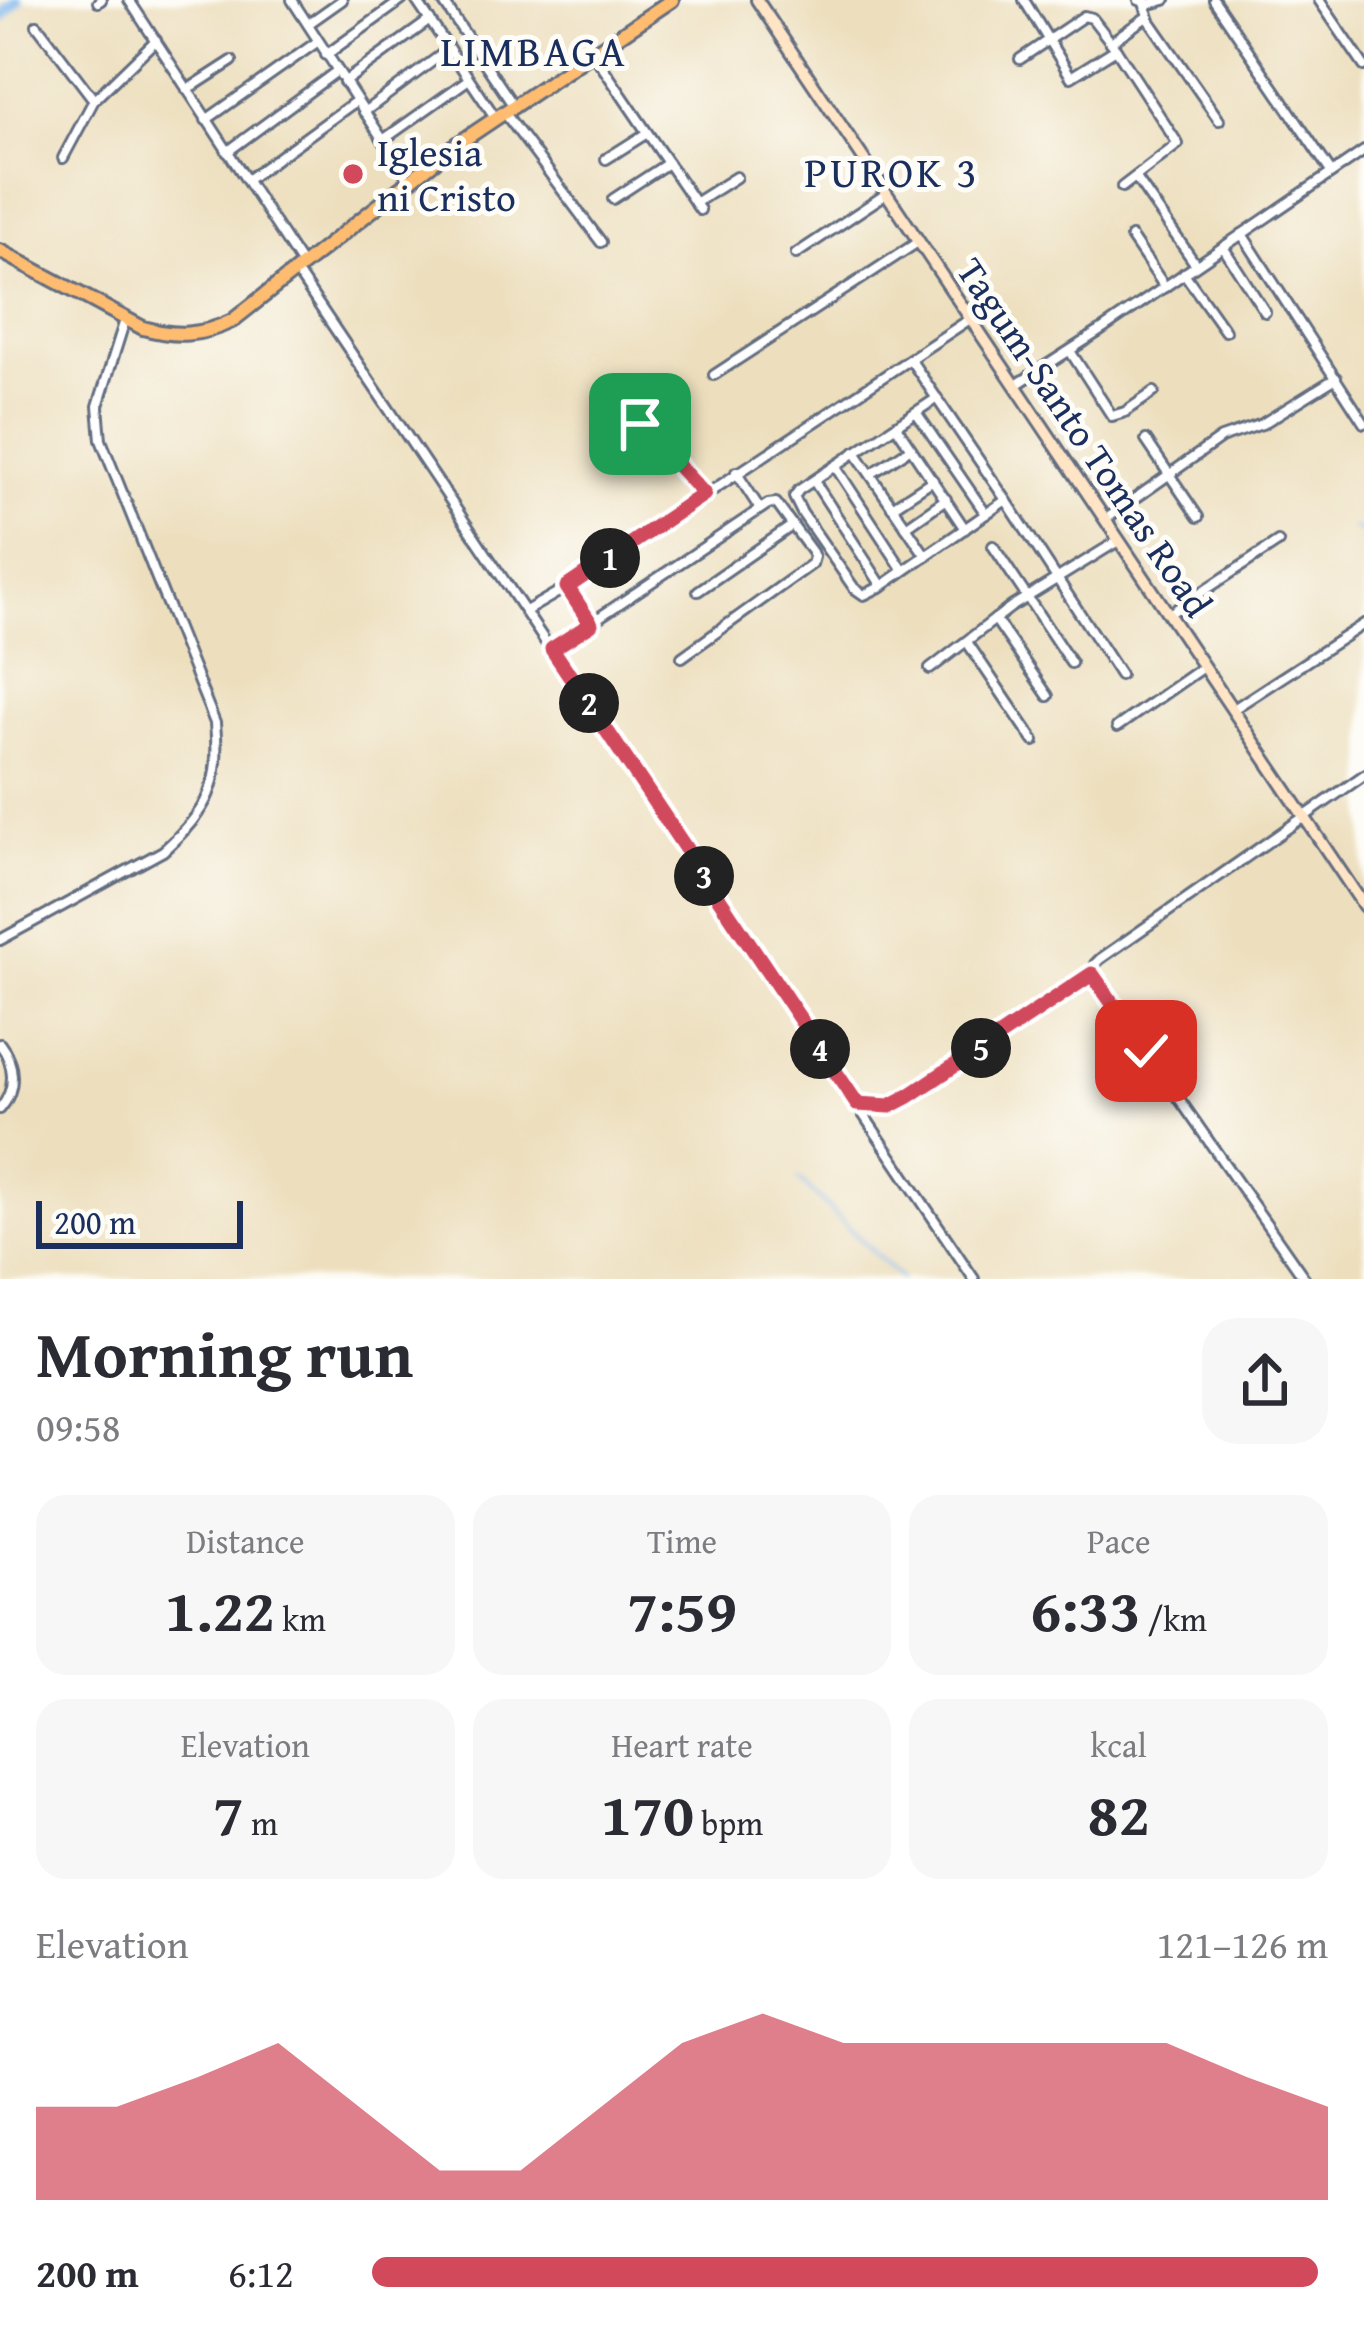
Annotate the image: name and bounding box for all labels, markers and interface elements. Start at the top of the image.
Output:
district label: LIMBAGA [440,20,628,81]
place label: Iglesia ni Cristo [377,123,516,225]
district label: PUROK 3 [804,141,980,202]
marker: Iglesia ni Cristo [340,161,366,187]
street label: Tagum-Santo Tomas Road [944,246,1227,628]
pin [589,373,691,475]
icon: arrive [607,391,673,457]
pin: 1 [580,528,640,588]
text: 1 [601,534,619,582]
pin: 2 [559,673,619,733]
text: 2 [580,679,598,727]
pin: 3 [674,846,734,906]
text: 3 [695,852,713,900]
pin [1095,1000,1197,1102]
pin: 5 [951,1018,1011,1078]
icon: check [1113,1018,1179,1084]
pin: 4 [790,1019,850,1079]
text: 5 [972,1024,990,1072]
text: 4 [811,1025,829,1073]
scale bar [36,1195,243,1248]
text: 200 m [54,1198,136,1246]
text: Morning run [36,1304,413,1401]
button: share [1202,1318,1328,1444]
text: 09:58 [36,1398,121,1455]
text: Distance [186,1517,304,1565]
text: Time [647,1517,717,1565]
text: Pace [1087,1517,1150,1565]
text: 1.22 [165,1565,275,1653]
text: 7:59 [627,1565,737,1653]
text: 6:33 [1030,1565,1140,1653]
text: km [275,1595,326,1643]
text: /km [1140,1595,1207,1643]
text: Elevation [181,1721,310,1769]
text: Heart rate [611,1721,753,1769]
text: kcal [1091,1721,1147,1769]
text: 7 [213,1769,244,1857]
text: 170 [601,1769,694,1857]
text: 82 [1088,1769,1150,1857]
text: m [244,1799,278,1847]
text: bpm [694,1799,763,1847]
text: Elevation [36,1915,189,1972]
text: 121–126 m [1156,1915,1328,1972]
text: 200 m [36,2244,139,2301]
text: 6:12 [228,2244,294,2301]

